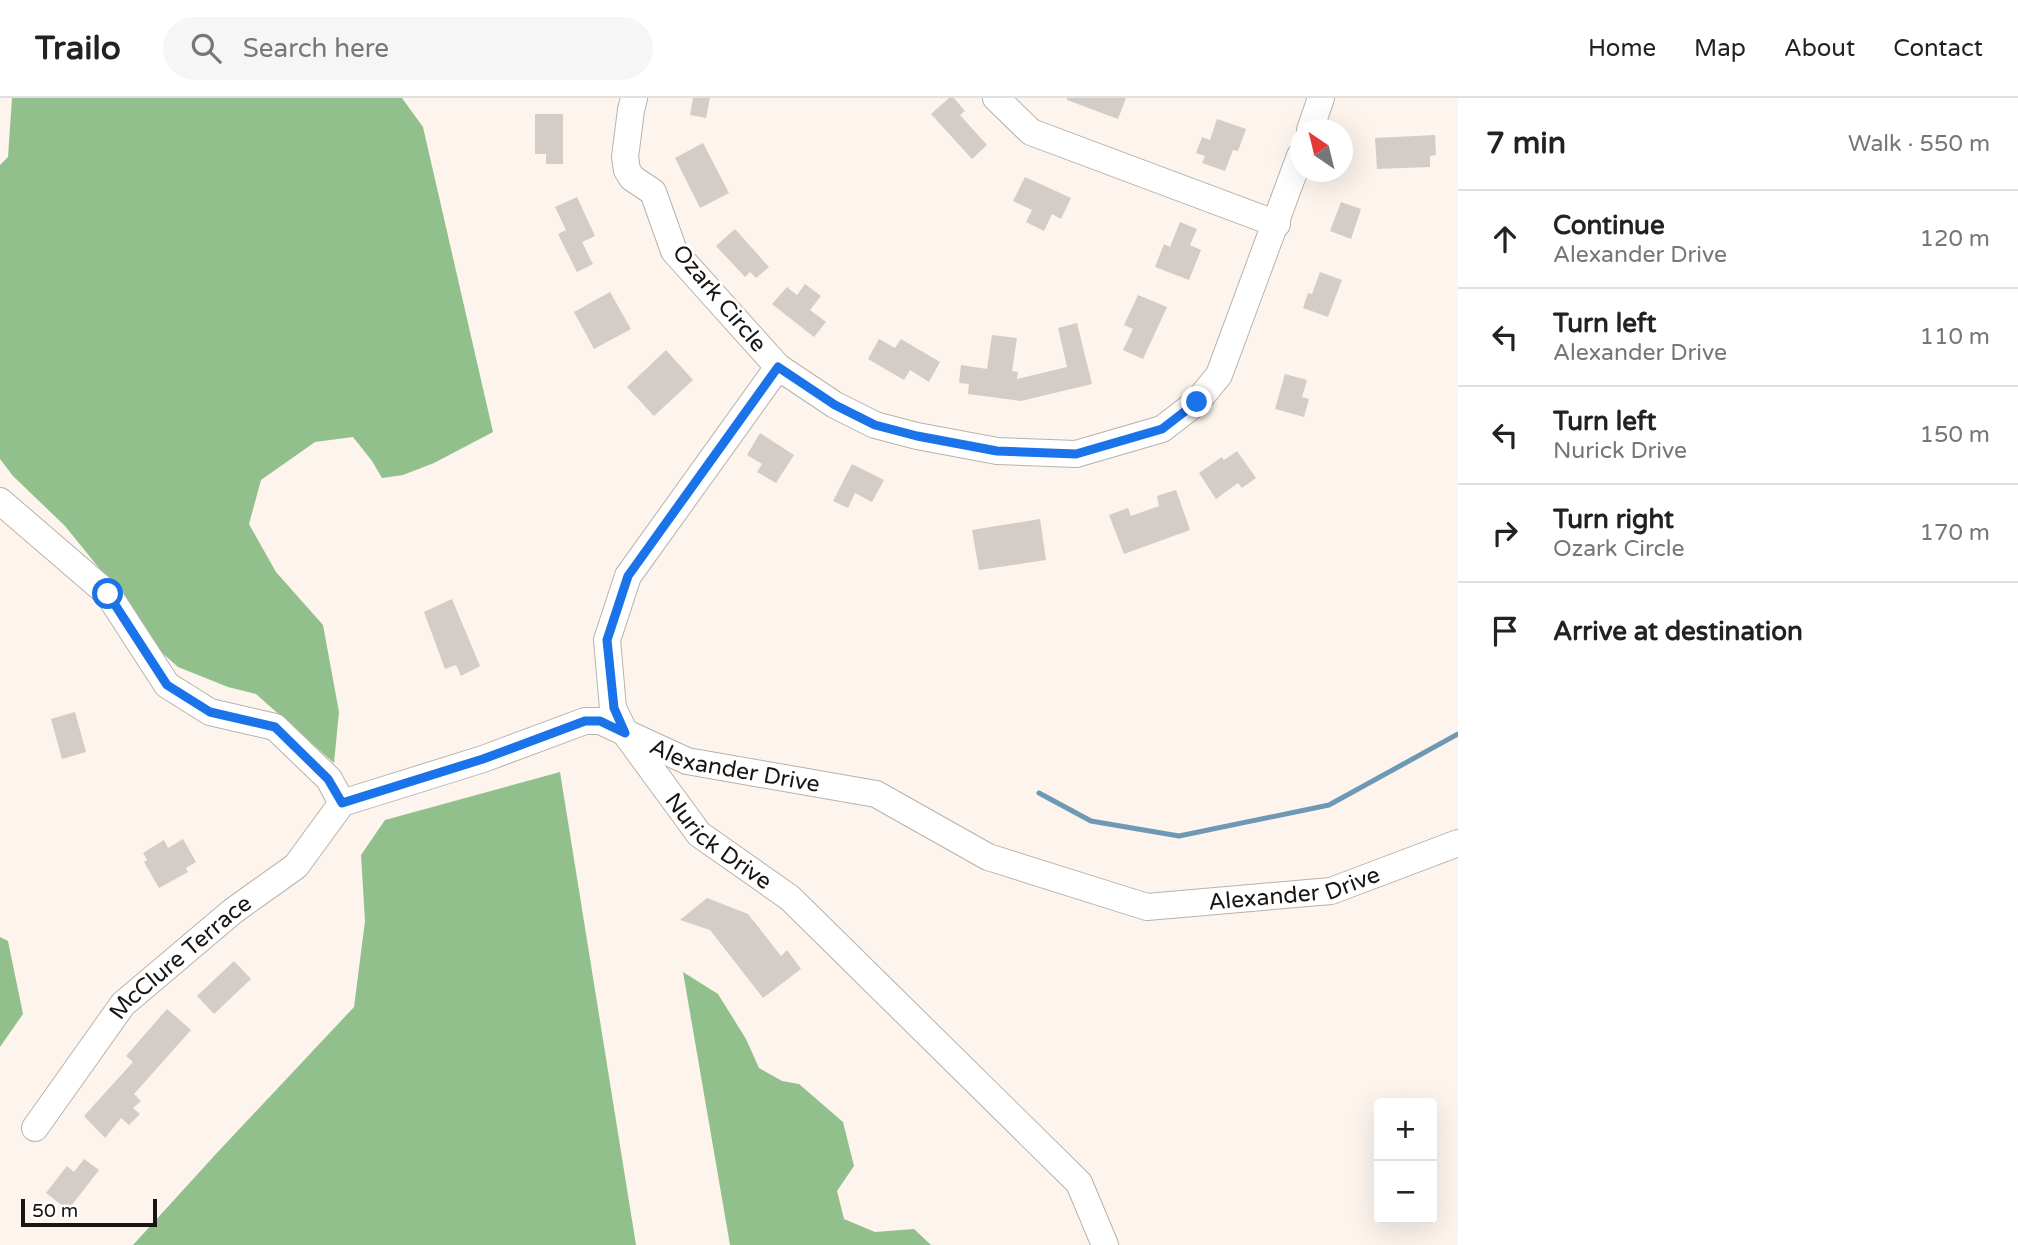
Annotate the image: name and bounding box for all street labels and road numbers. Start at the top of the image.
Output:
street label: Ozark Circle [666,239,772,358]
street label: Alexander Drive [645,733,822,799]
street label: Nurick Drive [659,788,777,896]
street label: Alexander Drive [1207,861,1384,917]
street label: McClure Terrace [104,889,257,1025]

